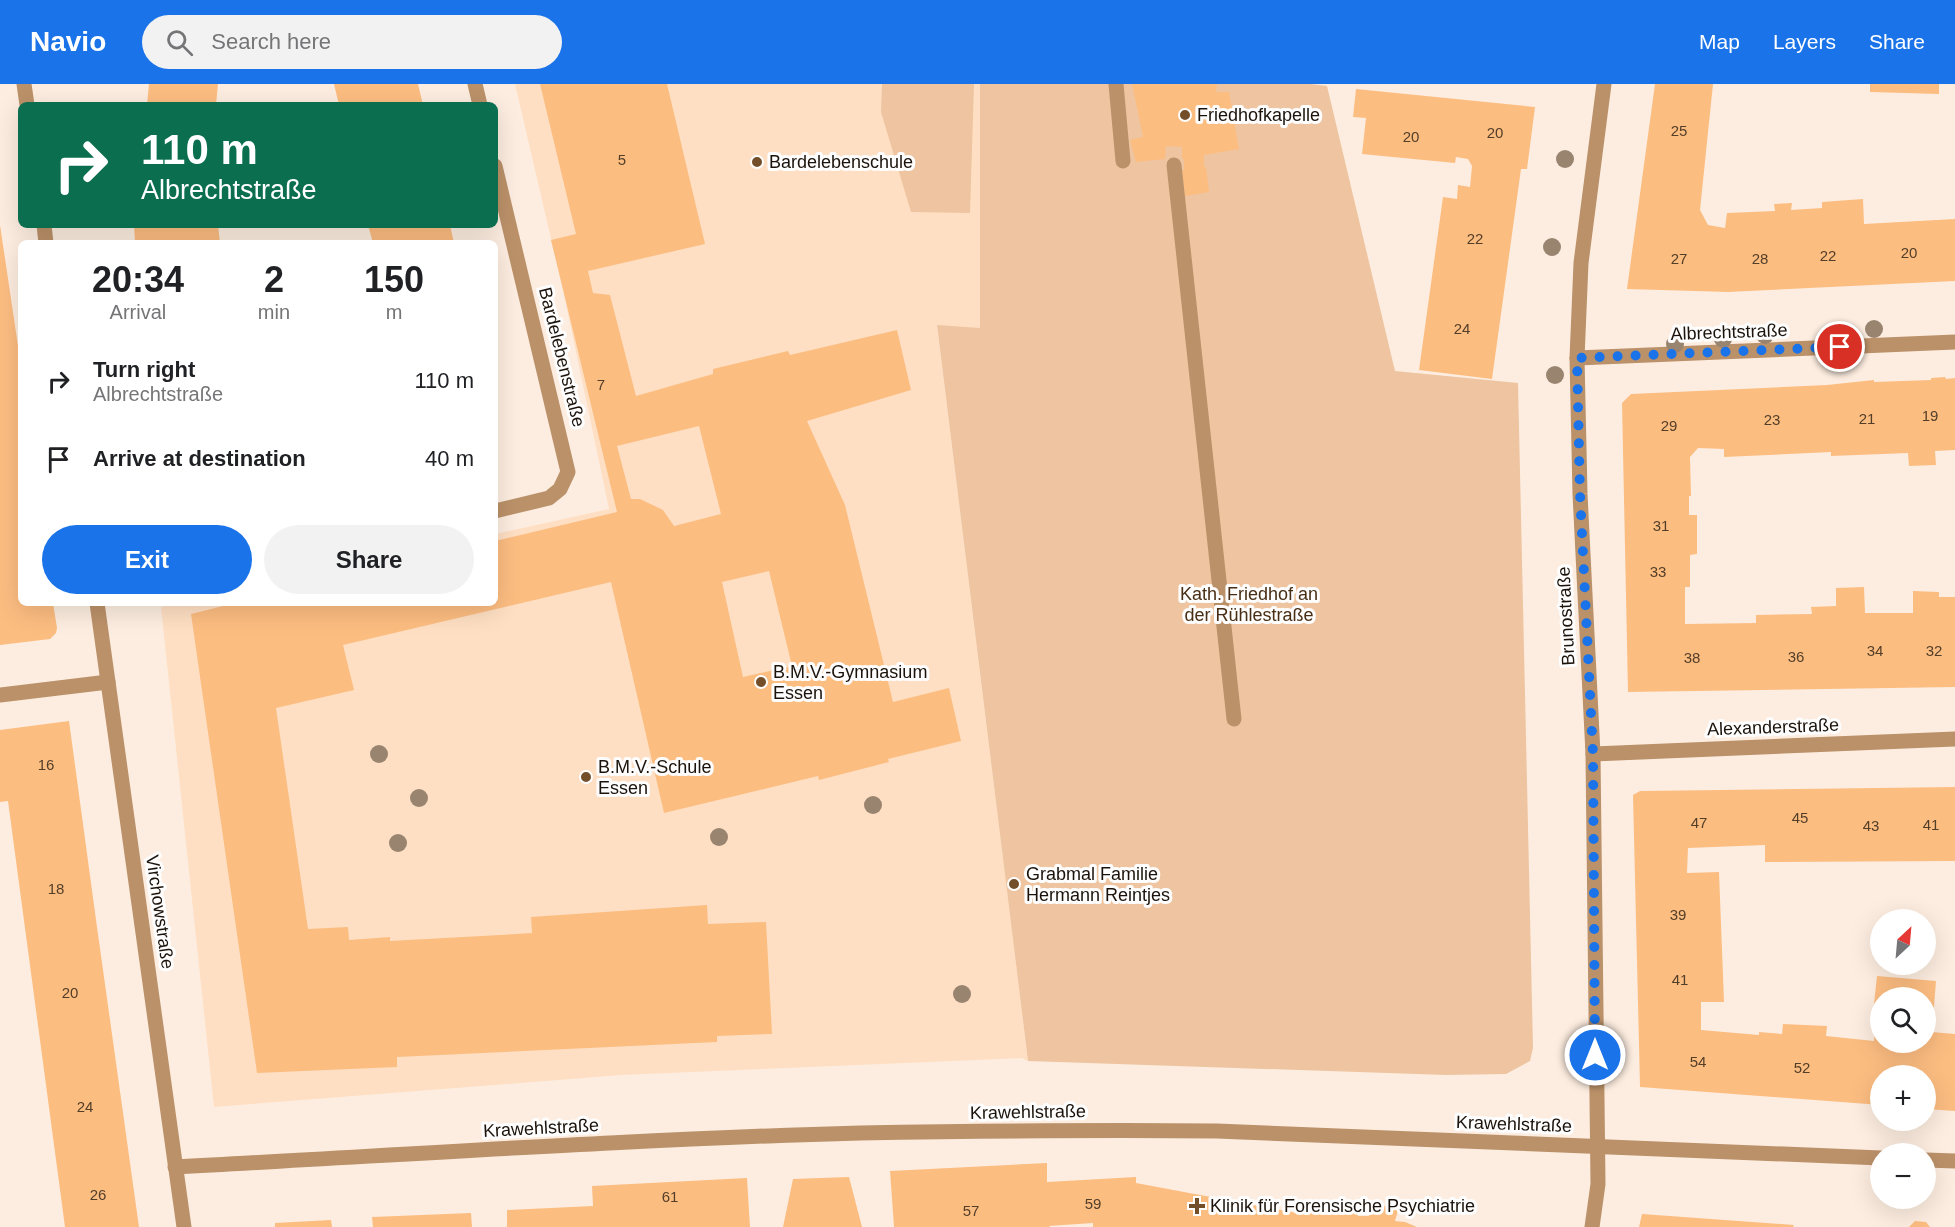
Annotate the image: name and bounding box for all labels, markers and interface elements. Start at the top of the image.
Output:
search box [142,15,562,69]
text: Navio [30,26,106,57]
icon: search [163,26,196,59]
text: Search here [211,29,331,54]
text: Map [1699,30,1740,53]
text: Layers [1773,30,1836,53]
text: Share [1869,30,1925,53]
place label: Friedhofkapelle [1197,105,1320,125]
marker: Friedhofkapelle [1178,108,1192,122]
house number: 25 [1671,122,1687,139]
house number: 20 [1487,124,1503,141]
icon: right [42,126,120,204]
text: 110 m [141,126,258,173]
house number: 20 [1403,128,1419,145]
house number: 5 [618,151,626,168]
place label: Bardelebenschule [769,152,913,172]
marker: Bardelebenschule [750,155,764,169]
text: Albrechtstraße [141,175,317,205]
house number: 22 [1467,230,1483,247]
house number: 20 [1901,244,1917,261]
house number: 22 [1820,247,1836,264]
house number: 27 [1671,250,1687,267]
house number: 28 [1752,250,1768,267]
text: 20:34 [92,259,184,300]
text: 2 [264,259,284,300]
text: 150 [364,259,424,300]
street label: Bardelebenstraße [535,285,589,429]
text: Arrival [110,301,166,323]
text: min [258,301,290,323]
text: m [386,301,402,323]
house number: 24 [1454,320,1470,337]
street label: Albrechtstraße [1670,320,1788,344]
pin [1814,321,1865,372]
icon: arrive [1823,330,1856,363]
text: Turn right [93,357,195,382]
icon: right [42,365,75,398]
text: 110 m [414,368,474,393]
house number: 7 [597,376,605,393]
text: Albrechtstraße [93,383,223,405]
house number: 19 [1922,407,1938,424]
house number: 21 [1859,410,1875,427]
house number: 23 [1764,411,1780,428]
house number: 29 [1661,417,1677,434]
icon: arrive [42,443,75,476]
text: Arrive at destination [93,446,306,471]
text: 40 m [425,446,474,471]
house number: 31 [1653,517,1669,534]
button: Exit [42,525,252,594]
button: Share [264,525,474,594]
house number: 33 [1650,563,1666,580]
street label: Brunostraße [1553,566,1579,666]
park label: Kath. Friedhof an der Rühlestraße [1180,584,1318,625]
house number: 34 [1867,642,1883,659]
house number: 32 [1926,642,1942,659]
house number: 36 [1788,648,1804,665]
house number: 38 [1684,649,1700,666]
place label: B.M.V.-Gymnasium Essen [773,662,927,703]
marker: B.M.V.-Gymnasium Essen [754,675,768,689]
street label: Alexanderstraße [1707,715,1839,739]
house number: 16 [38,756,54,773]
place label: B.M.V.-Schule Essen [598,757,711,798]
marker: B.M.V.-Schule Essen [579,770,593,784]
house number: 45 [1792,809,1808,826]
house number: 47 [1691,814,1707,831]
house number: 41 [1923,816,1939,833]
house number: 43 [1863,817,1879,834]
street label: Virchowstraße [142,854,178,970]
place label: Grabmal Familie Hermann Reintjes [1026,864,1170,905]
marker: Grabmal Familie Hermann Reintjes [1007,877,1021,891]
house number: 18 [48,880,64,897]
house number: 39 [1670,906,1686,923]
north arrow [1870,909,1936,975]
map controls [1870,909,1936,1209]
house number: 41 [1672,971,1688,988]
house number: 20 [62,984,78,1001]
button: search [1870,987,1936,1053]
position arrow [1563,1023,1627,1087]
house number: 54 [1690,1053,1706,1070]
house number: 52 [1794,1059,1810,1076]
button: + [1870,1065,1936,1131]
house number: 24 [77,1098,93,1115]
street label: Krawehlstraße [970,1101,1086,1123]
street label: Krawehlstraße [1456,1112,1572,1136]
street label: Krawehlstraße [483,1115,599,1141]
button: − [1870,1143,1936,1209]
house number: 26 [90,1186,106,1203]
house number: 61 [662,1188,678,1205]
house number: 59 [1085,1195,1101,1212]
place label: Klinik für Forensische Psychiatrie [1210,1196,1475,1216]
marker: Klinik für Forensische Psychiatrie [1188,1197,1206,1215]
house number: 57 [963,1202,979,1219]

